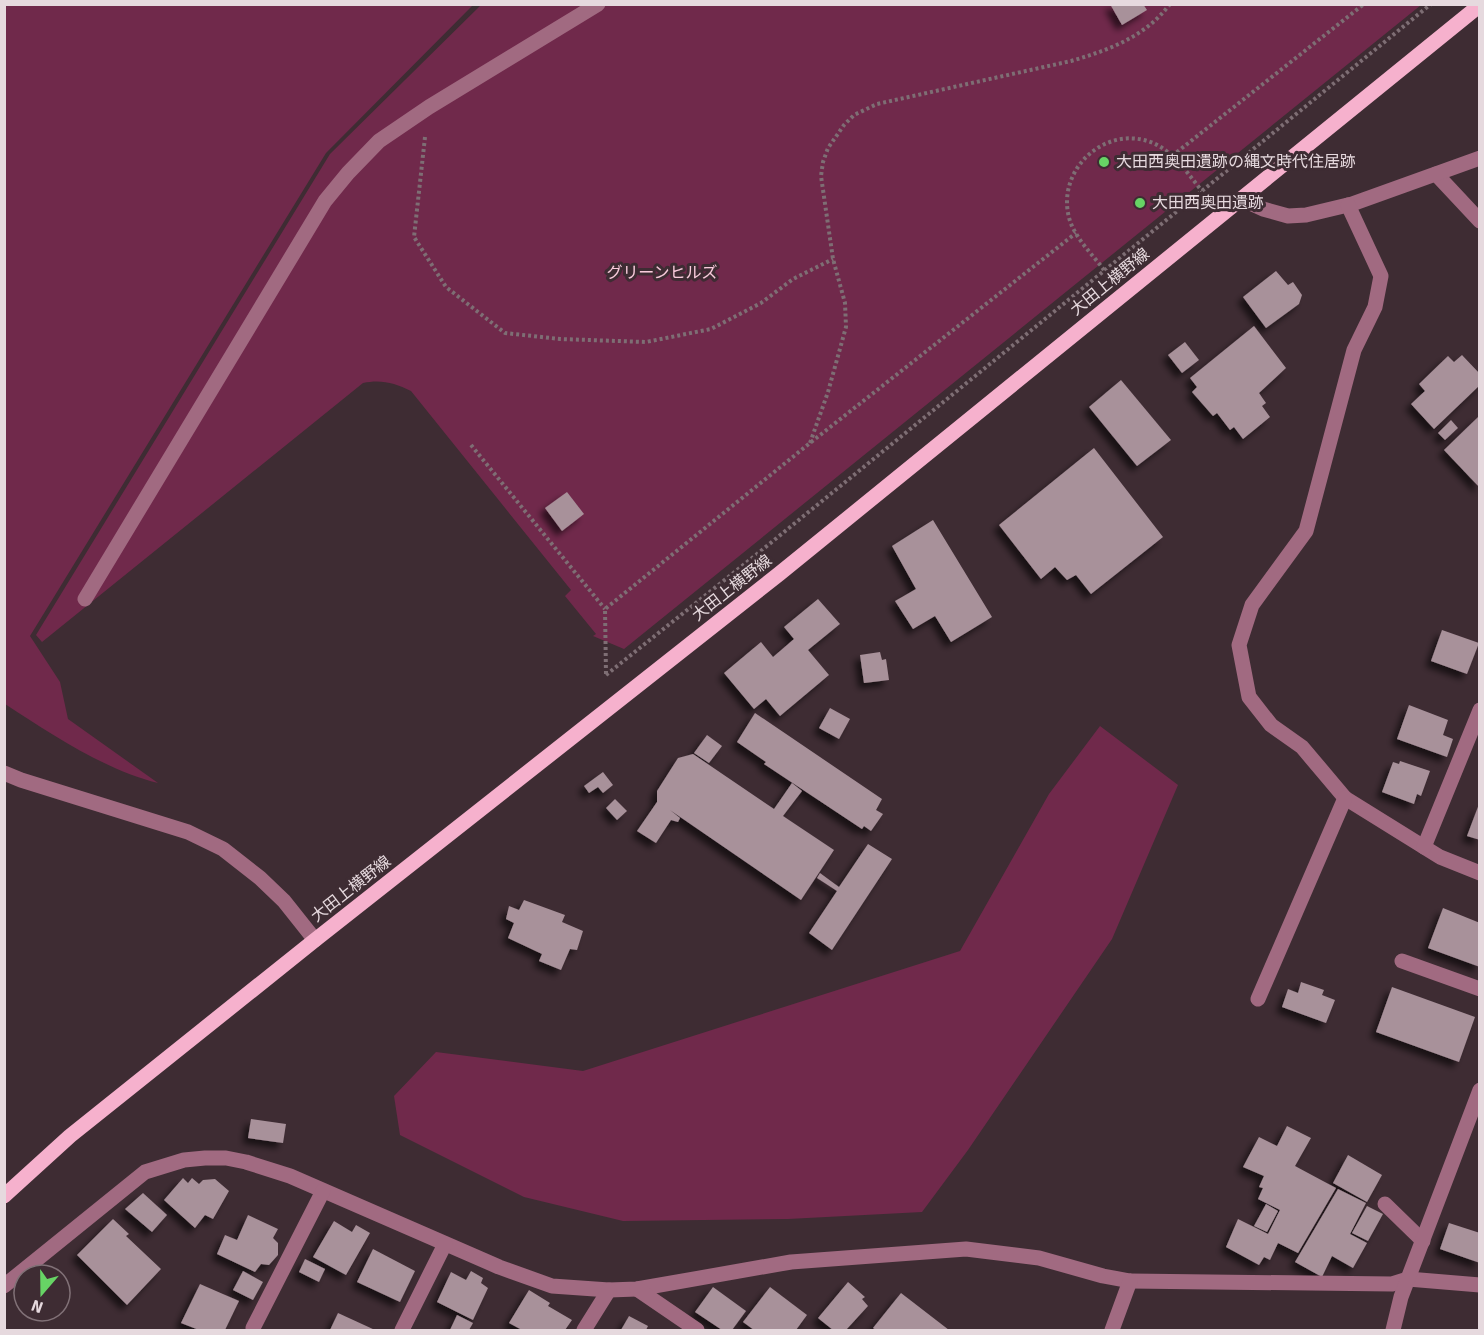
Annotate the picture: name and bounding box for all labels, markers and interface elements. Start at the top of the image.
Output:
place label: 大田西奥田遺跡の縄文時代住居跡 [1116,152,1356,172]
marker: 大田西奥田遺跡の縄文時代住居跡 [1097,155,1111,169]
place label: 大田西奥田遺跡 [1152,193,1264,213]
marker: 大田西奥田遺跡 [1133,196,1147,210]
street label: 大田上横野線 [1066,244,1154,320]
park label: グリーンヒルズ [606,263,718,283]
street label: 大田上横野線 [688,551,776,625]
street label: 大田上横野線 [307,852,395,926]
north arrow [12,1263,72,1323]
text: N [29,1295,46,1317]

